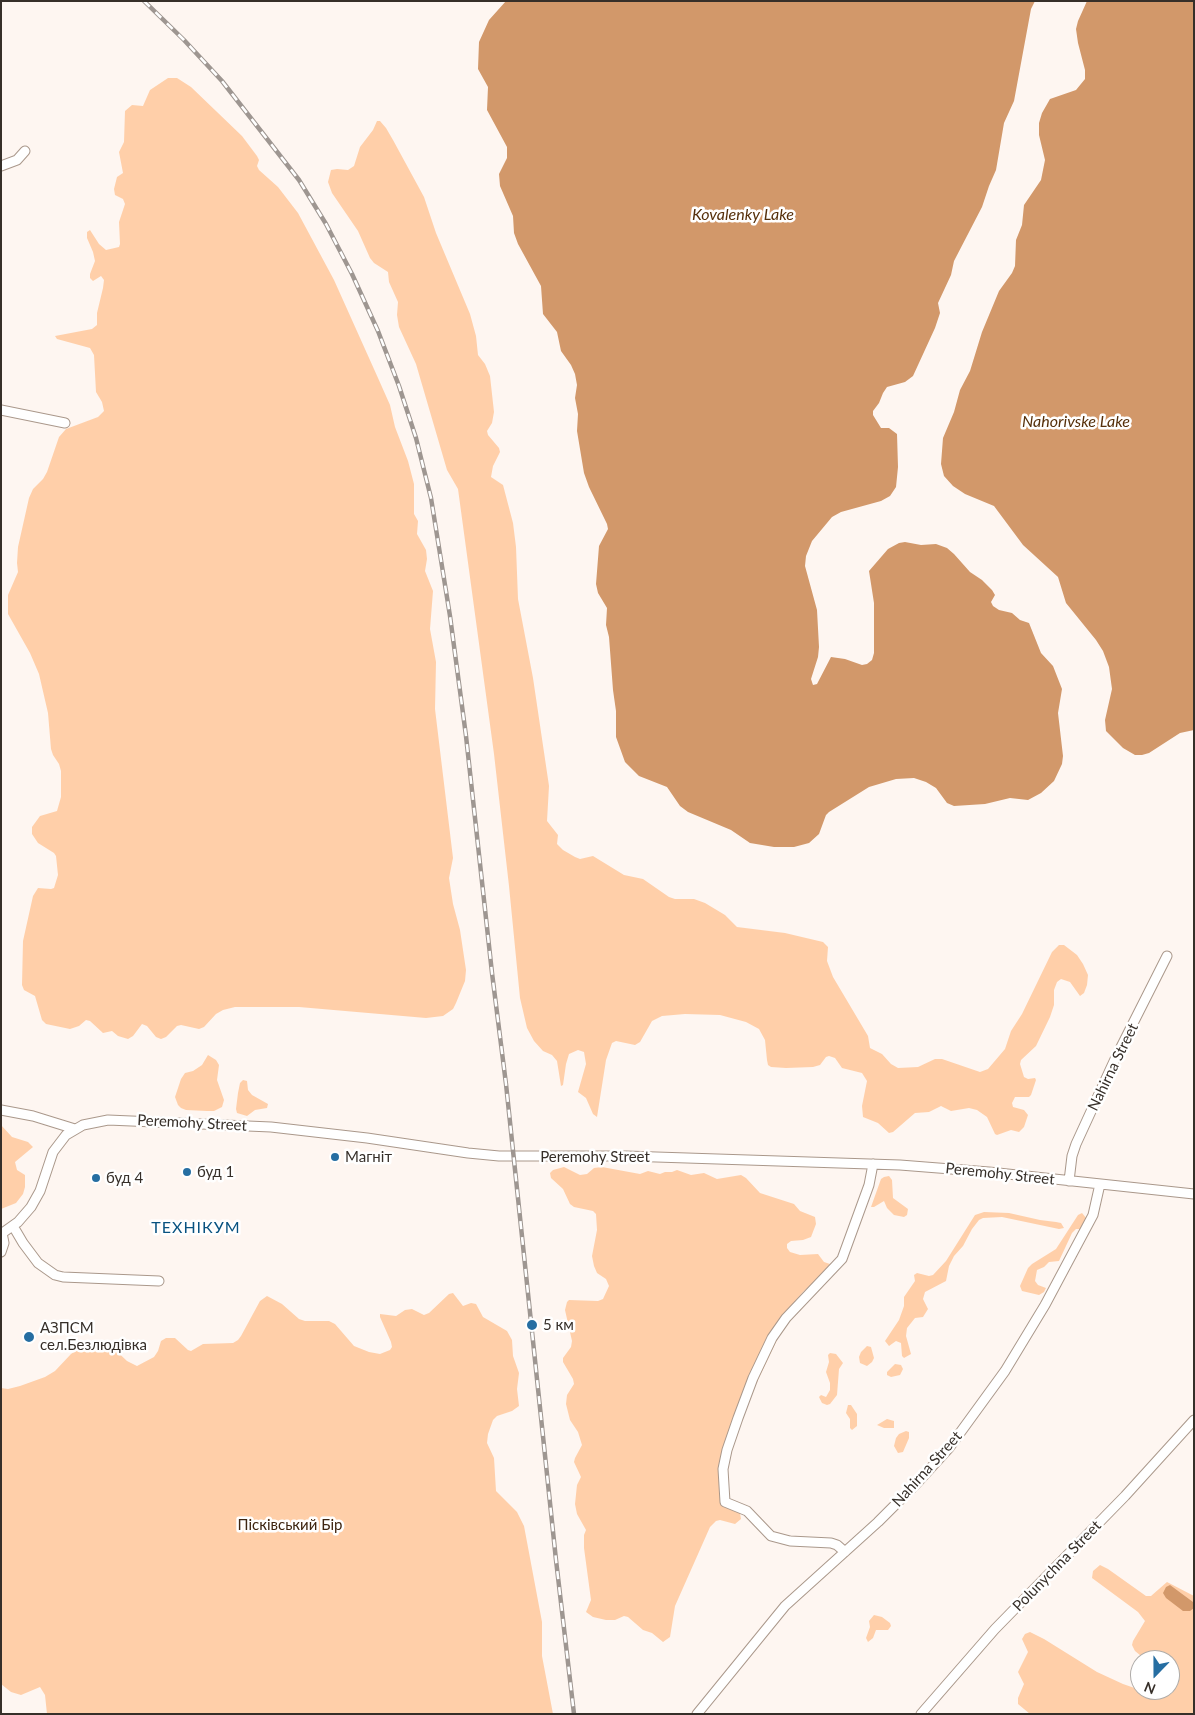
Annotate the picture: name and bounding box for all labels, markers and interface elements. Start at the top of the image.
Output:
water label: Kovalenky Lake [692,205,794,225]
water label: Nahorivske Lake [1022,412,1130,432]
street label: Nahirna Street [1084,1020,1142,1114]
street label: Peremohy Street [137,1111,247,1135]
place label: Магніт [345,1148,392,1166]
street label: Peremohy Street [540,1148,650,1166]
marker: Магніт [329,1151,341,1163]
street label: Peremohy Street [945,1159,1055,1189]
place label: буд 1 [197,1163,234,1181]
marker: буд 1 [181,1166,193,1178]
place label: буд 4 [106,1169,143,1187]
marker: буд 4 [90,1172,102,1184]
district label: ТЕХНІКУМ [150,1218,242,1238]
place label: 5 км [543,1316,574,1334]
marker: 5 км [525,1318,539,1332]
place label: АЗПСМ сел.Безлюдівка [40,1319,147,1354]
marker: АЗПСМ сел.Безлюдівка [22,1330,36,1344]
street label: Nahirna Street [888,1428,966,1510]
park label: Пісківський Бір [238,1516,342,1534]
street label: Polunychna Street [1009,1517,1105,1615]
north arrow [1130,1650,1180,1700]
text: N [1141,1679,1158,1698]

